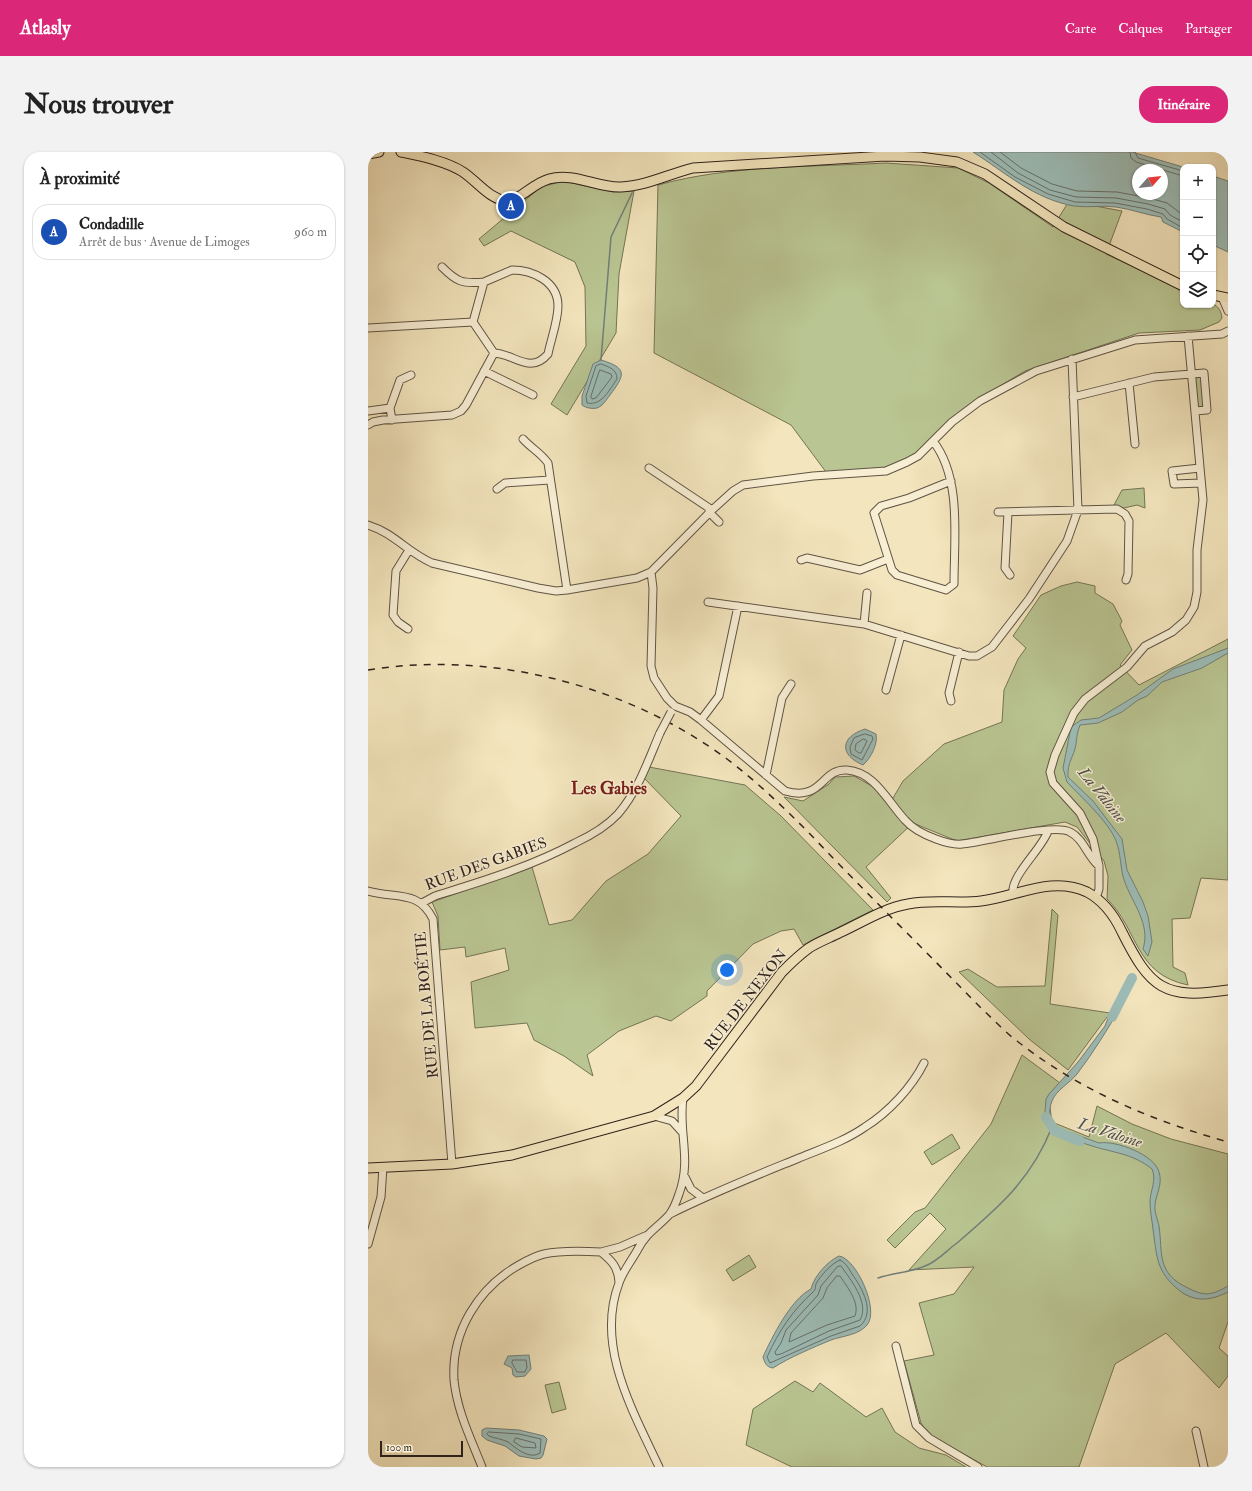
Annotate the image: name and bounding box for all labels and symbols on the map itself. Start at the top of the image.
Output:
north arrow [1132,164,1168,200]
pin: A [498,191,524,221]
water label: La Valoine [1073,762,1131,828]
district label: Les Gabies [571,778,647,799]
street label: RUE DES GABIES [422,833,550,895]
street label: RUE DE LA BOÉTIE [409,931,443,1079]
street label: RUE DE NEXON [700,945,792,1055]
your location [717,960,737,980]
water label: La Valoine [1074,1113,1145,1152]
scale bar [380,1439,463,1458]

